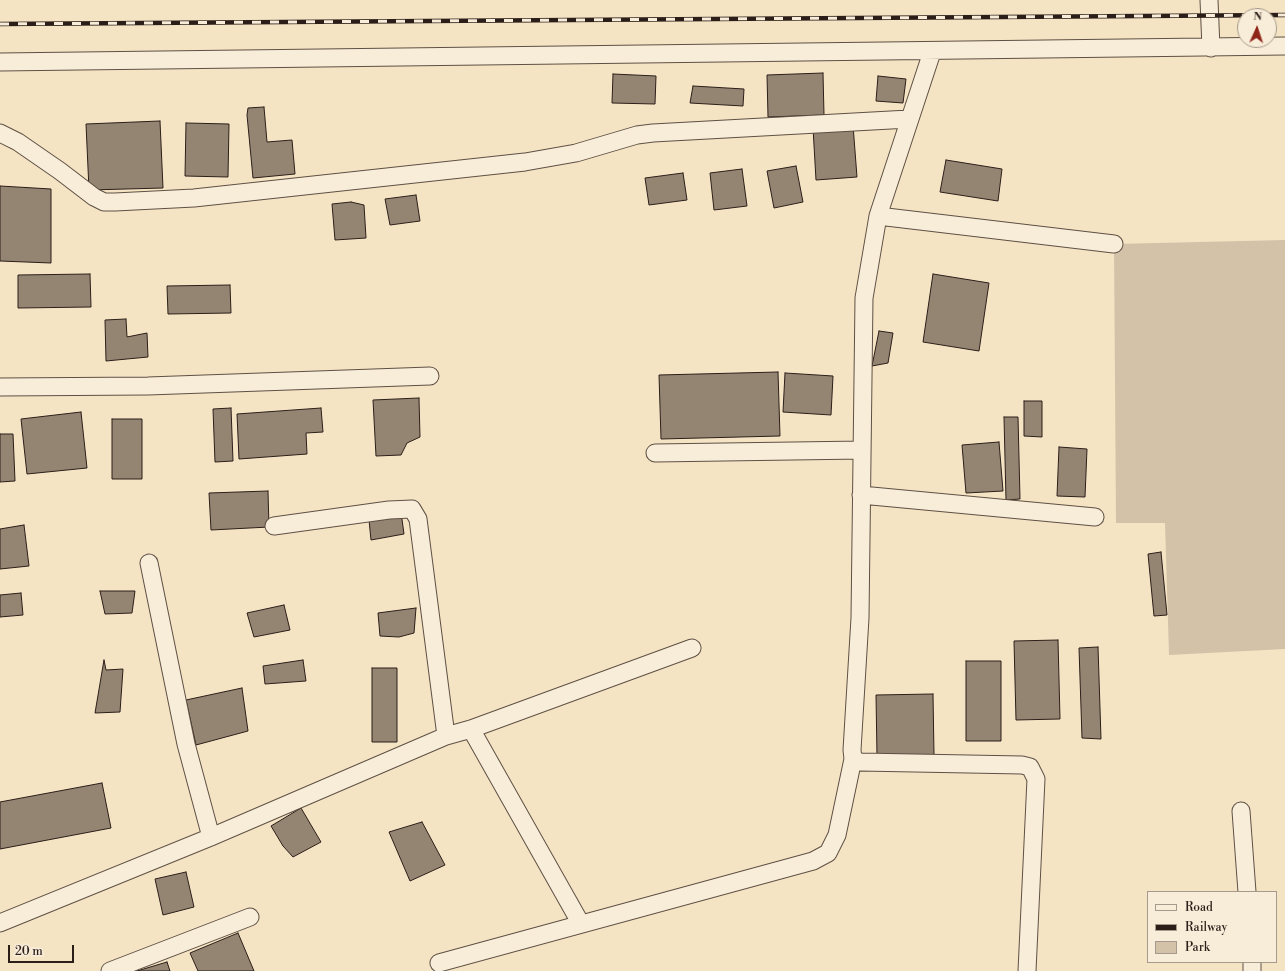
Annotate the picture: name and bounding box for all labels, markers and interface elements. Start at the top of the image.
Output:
north arrow [1237,8,1277,48]
text: N [1253,10,1262,24]
legend [1147,891,1277,963]
text: Road [1185,900,1213,915]
text: Railway [1185,920,1227,935]
scale bar [10,937,76,963]
text: Park [1185,940,1210,955]
text: 20 m [15,944,43,959]

